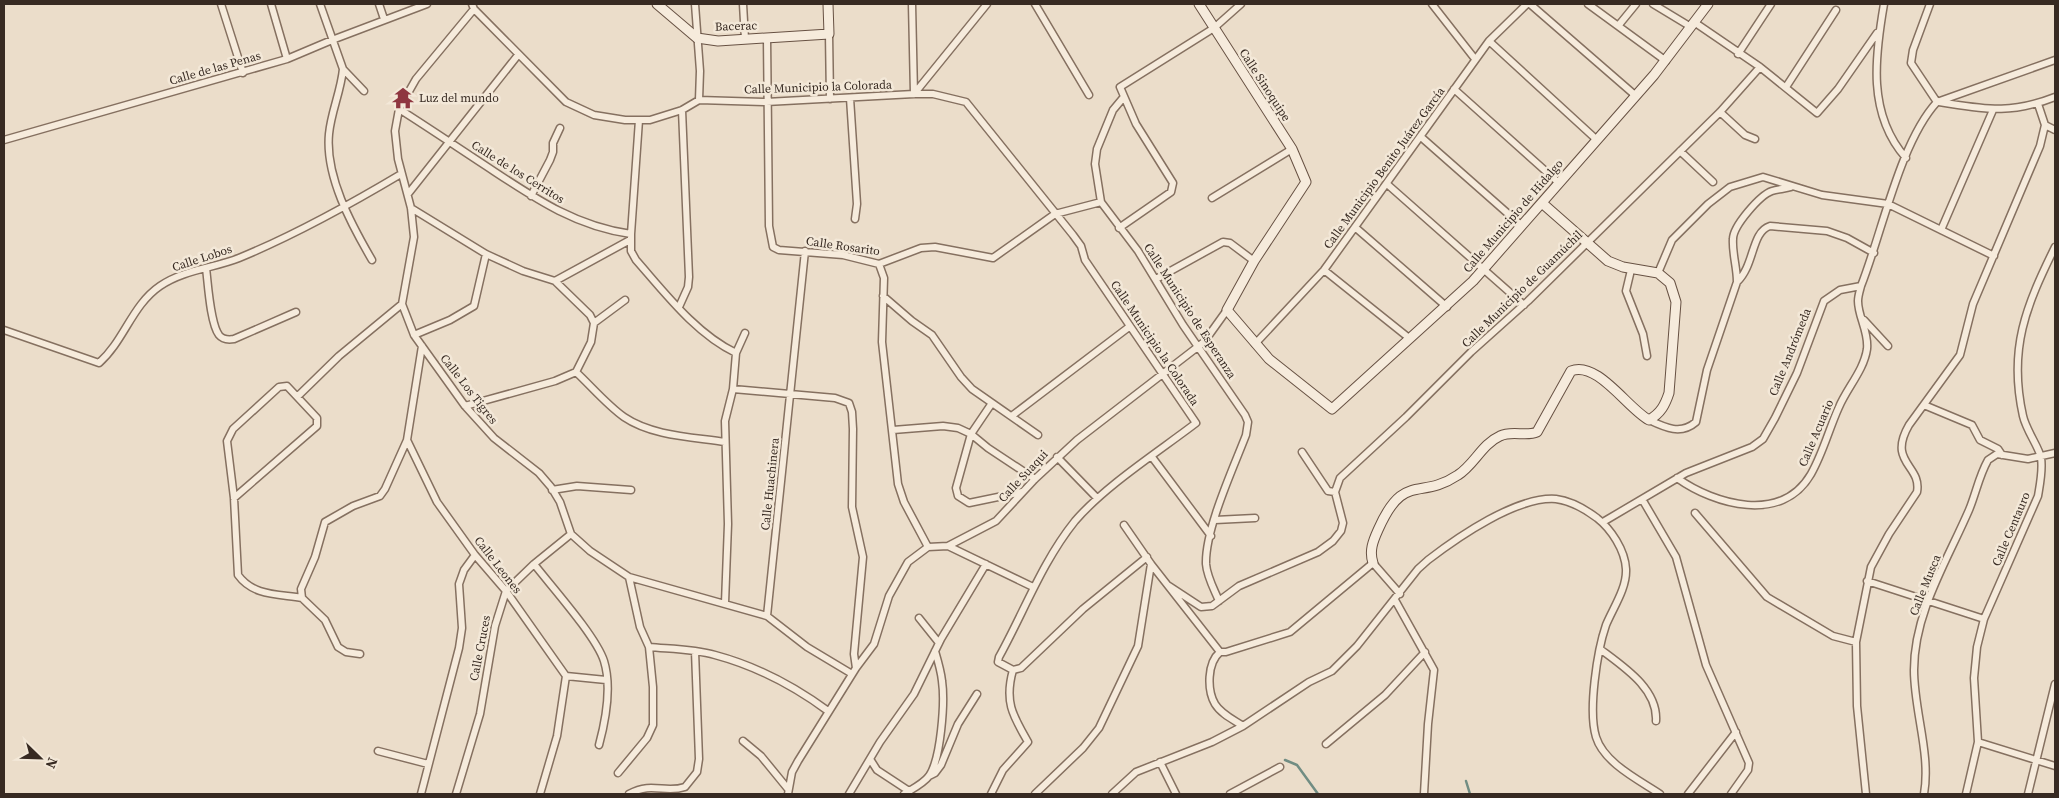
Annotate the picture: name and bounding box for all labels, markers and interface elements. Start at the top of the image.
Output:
street label: Bacerac [714,17,758,35]
street label: Calle Sinoquipe [1236,46,1294,124]
street label: Calle de las Penas [167,47,263,89]
street label: Calle Municipio la Colorada [744,76,893,98]
street label: Calle Municipio Benito Juárez García [1320,83,1449,252]
temple icon: Luz del mundo [390,85,416,111]
place label: Luz del mundo [419,90,499,106]
street label: Calle de los Cerritos [468,137,568,207]
street label: Calle Municipio de Hidalgo [1459,156,1567,276]
street label: Calle Municipio de Guamúchil [1458,227,1586,351]
street label: Calle Rosarito [805,233,881,259]
street label: Calle Municipio de Esperanza [1140,240,1240,383]
street label: Calle Lobos [170,241,234,275]
street label: Calle Municipio la Colorada [1107,277,1203,409]
street label: Calle Andrómeda [1765,305,1815,398]
street label: Calle Los Tigres [437,351,501,427]
street label: Calle Acuario [1795,397,1838,469]
street label: Calle Huachinera [757,436,783,531]
street label: Calle Suaqui [995,446,1052,506]
street label: Calle Centauro [1988,489,2034,569]
street label: Calle Leones [471,533,525,597]
street label: Calle Musca [1906,551,1945,618]
street label: Calle Cruces [466,614,494,682]
north arrow [15,733,65,783]
text: N [41,754,63,772]

